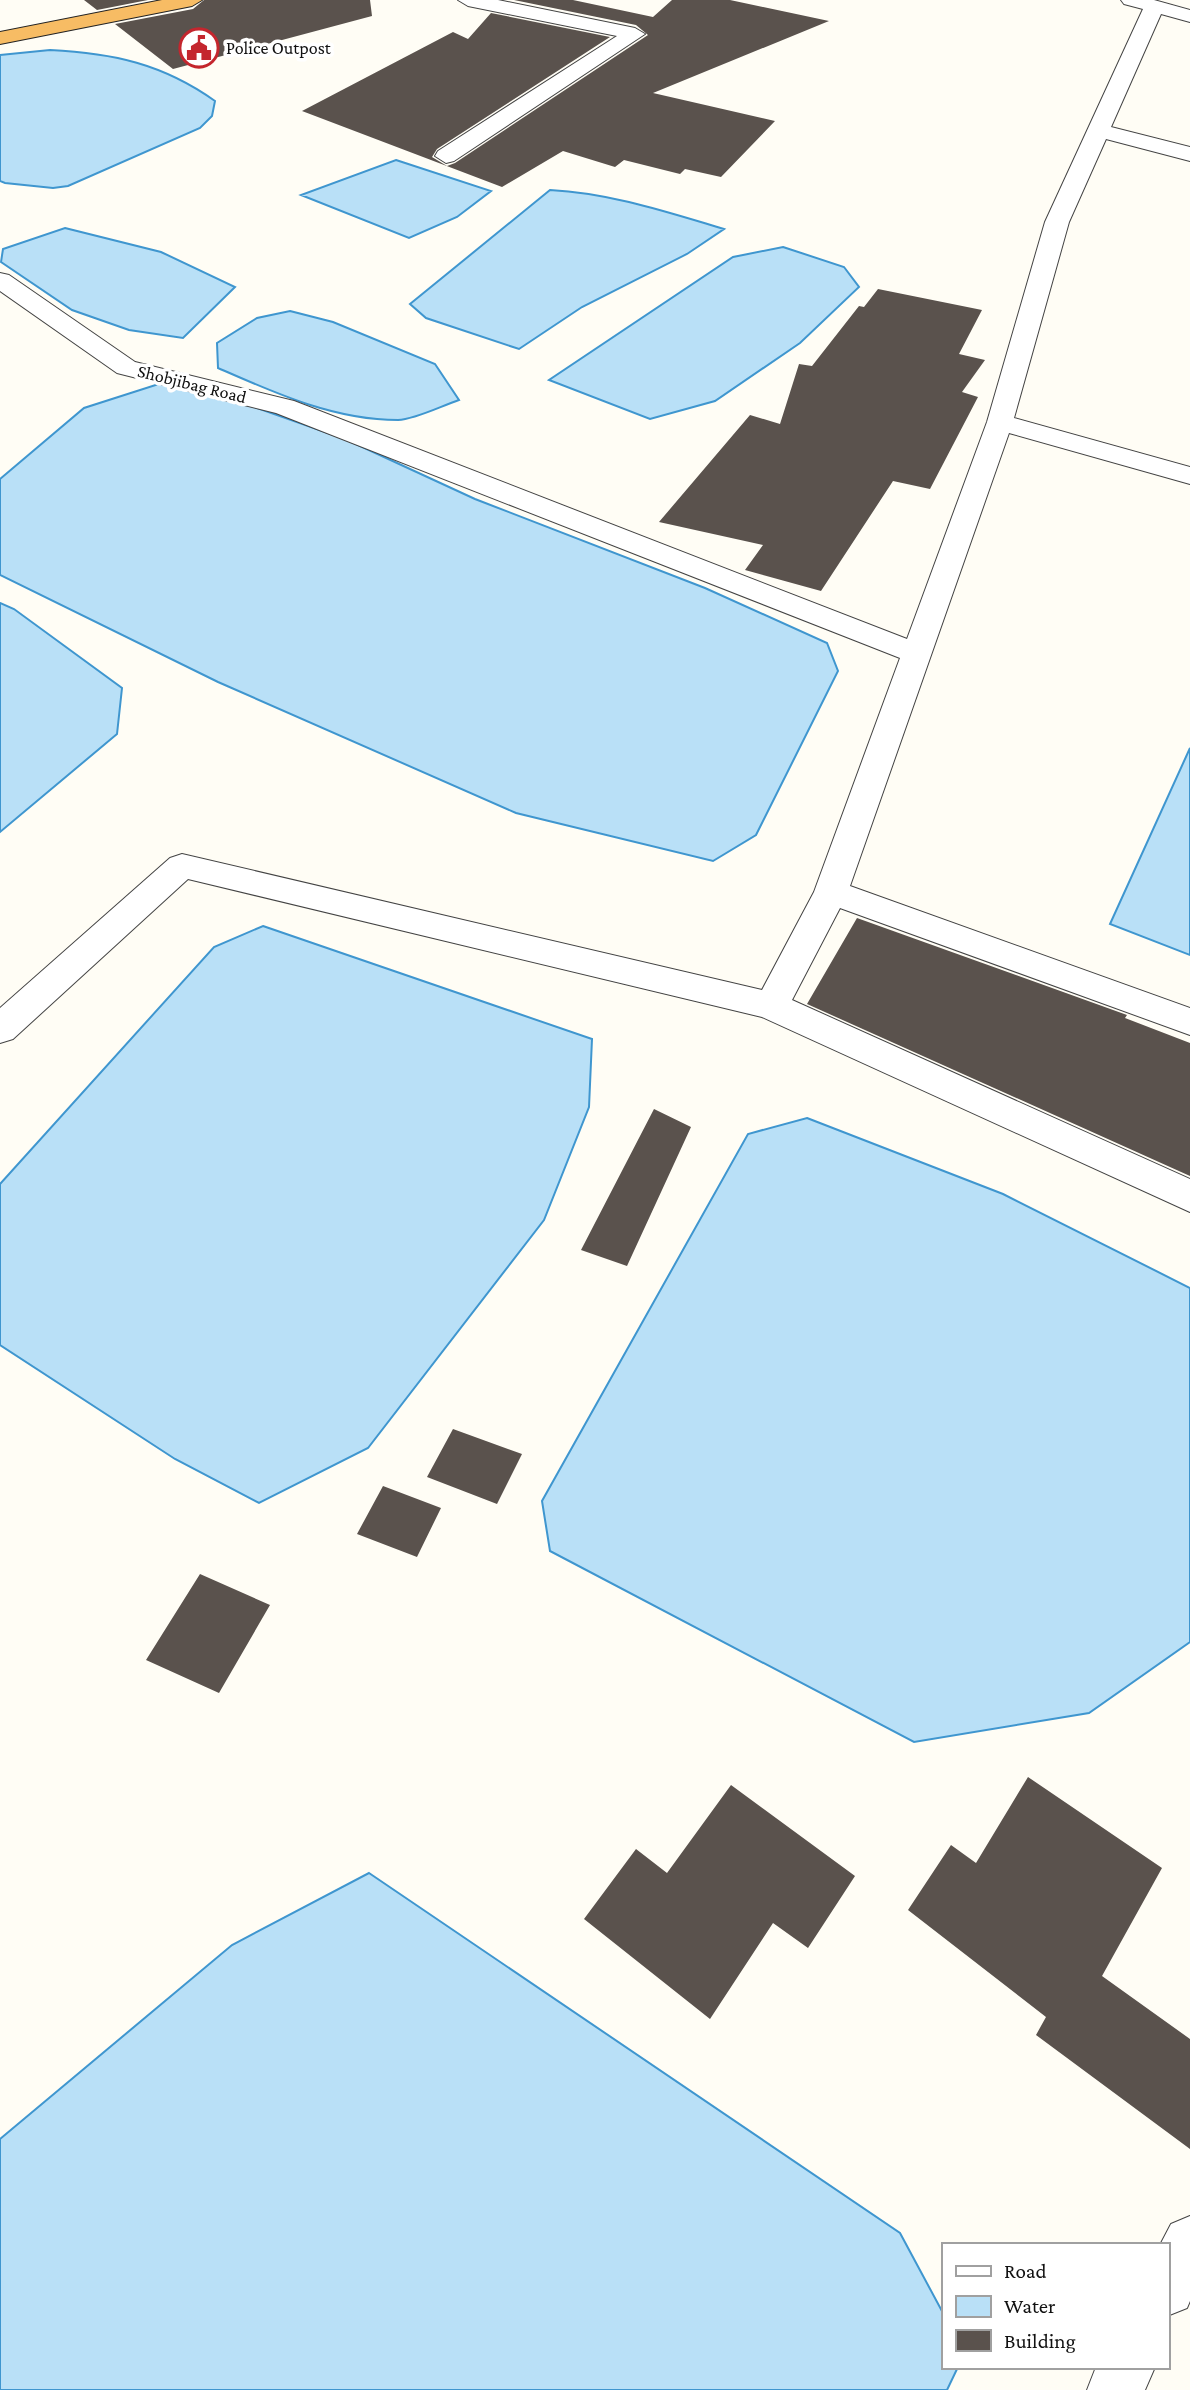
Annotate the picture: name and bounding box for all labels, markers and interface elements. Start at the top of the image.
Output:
public building icon: Police Outpost [178,27,220,69]
place label: Police Outpost [226,38,332,58]
street label: Shobjibag Road [135,361,249,408]
legend [942,2243,1169,2369]
text: Road [1004,2259,1047,2283]
text: Water [1004,2294,1056,2318]
text: Building [1004,2329,1076,2353]

